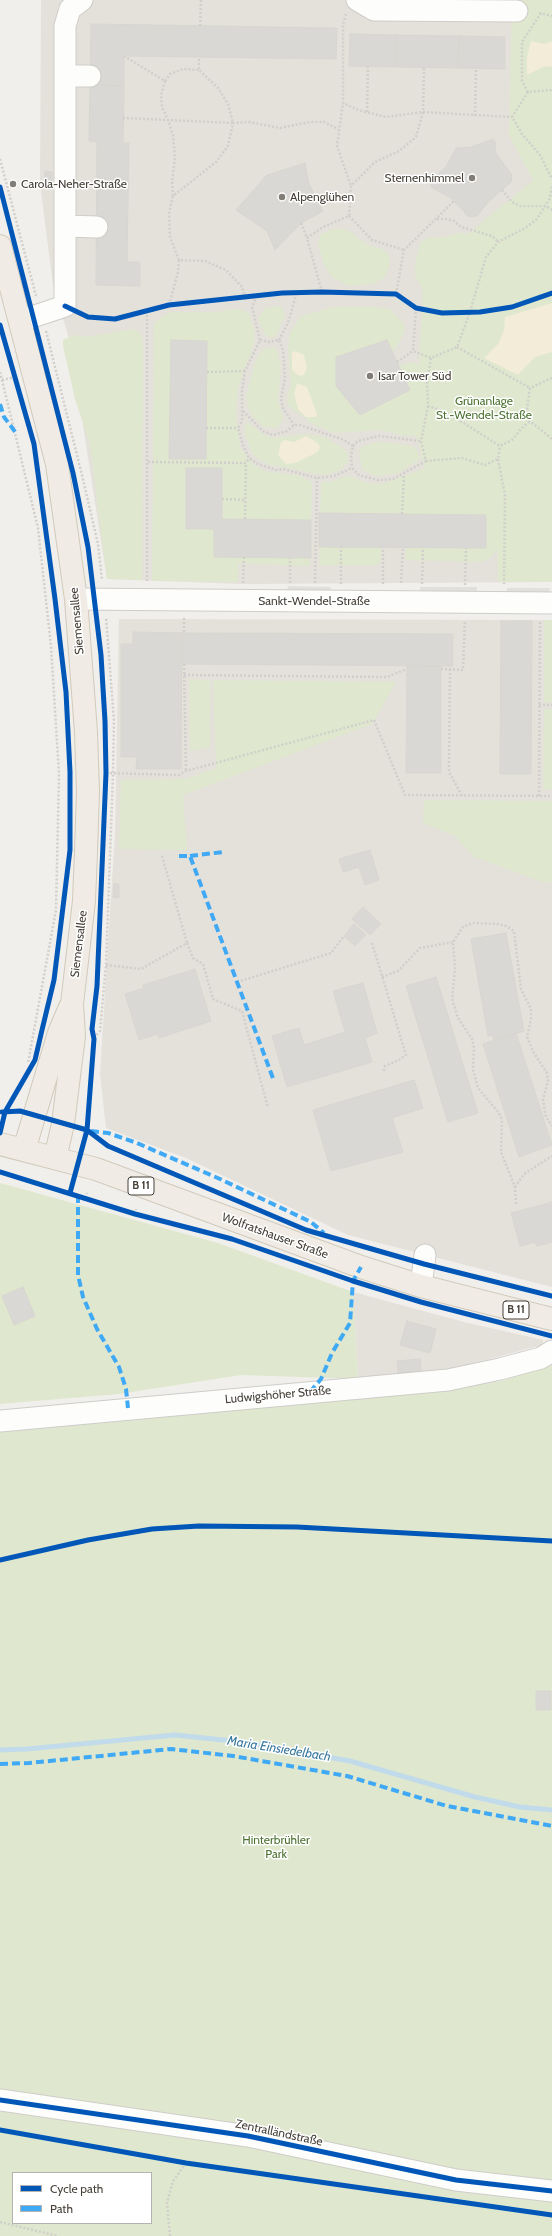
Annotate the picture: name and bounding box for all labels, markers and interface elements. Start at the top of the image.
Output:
place label: Sternenhimmel [385,171,464,185]
marker: Sternenhimmel [467,173,477,183]
place label: Carola-Neher-Straße [21,177,127,191]
marker: Carola-Neher-Straße [8,179,18,189]
place label: Alpenglühen [290,190,354,204]
marker: Alpenglühen [277,192,287,202]
place label: Isar Tower Süd [378,369,451,383]
marker: Isar Tower Süd [365,371,375,381]
park label: Grünanlage St.-Wendel-Straße [436,394,532,422]
street label: Siemensallee [67,587,87,655]
street label: Sankt-Wendel-Straße [258,594,370,608]
street label: Siemensallee [68,910,90,978]
road number: B 11 [128,1177,154,1195]
street label: Wolfratshauser Straße [220,1210,330,1262]
road number: B 11 [503,1301,529,1319]
street label: Ludwigshöher Straße [224,1383,332,1407]
water label: Maria Einsiedelbach [226,1733,332,1765]
park label: Hinterbrühler Park [242,1833,310,1861]
street label: Zentralländstraße [234,2117,324,2149]
legend [12,2172,152,2224]
text: Cycle path [50,2181,103,2196]
text: Path [50,2201,73,2216]

